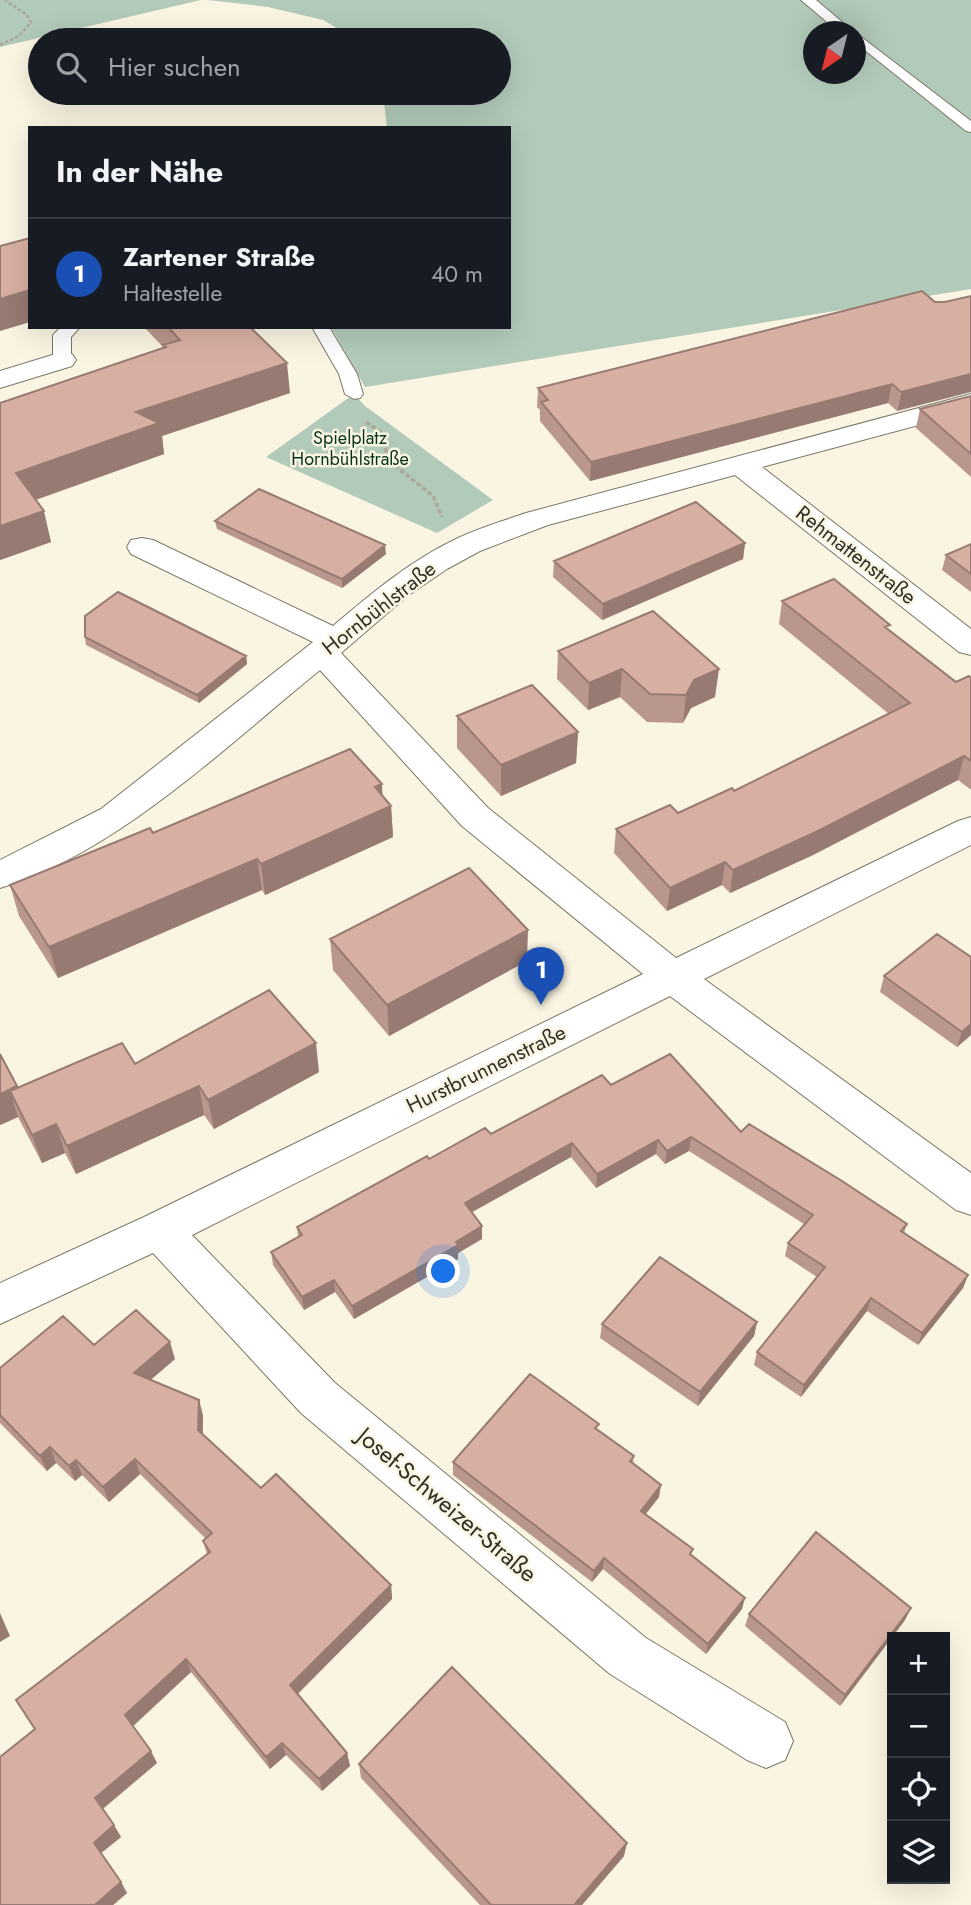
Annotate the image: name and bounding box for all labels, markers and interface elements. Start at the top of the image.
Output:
north arrow [803,21,866,84]
search box [28,28,511,105]
icon: search [52,48,90,86]
text: Hier suchen [108,48,241,86]
text: In der Nähe [56,150,223,193]
text: Zartener Straße [123,238,315,276]
text: 1 [73,257,85,291]
text: 40 m [431,257,483,291]
text: Haltestelle [123,276,222,310]
park label: Spielplatz Hornbühlstraße [291,425,409,472]
street label: Rehmattenstraße [789,498,923,612]
street label: Hornbühlstraße [316,554,442,662]
pin: 1 [518,947,564,1005]
street label: Hurstbrunnenstraße [401,1017,571,1121]
your location [426,1254,460,1288]
street label: Josef-Schweizer-Straße [347,1417,545,1590]
map controls [887,1632,950,1884]
button: + [887,1632,950,1695]
button: − [887,1695,950,1758]
button: locate [887,1758,950,1821]
button: layers [887,1821,950,1884]

